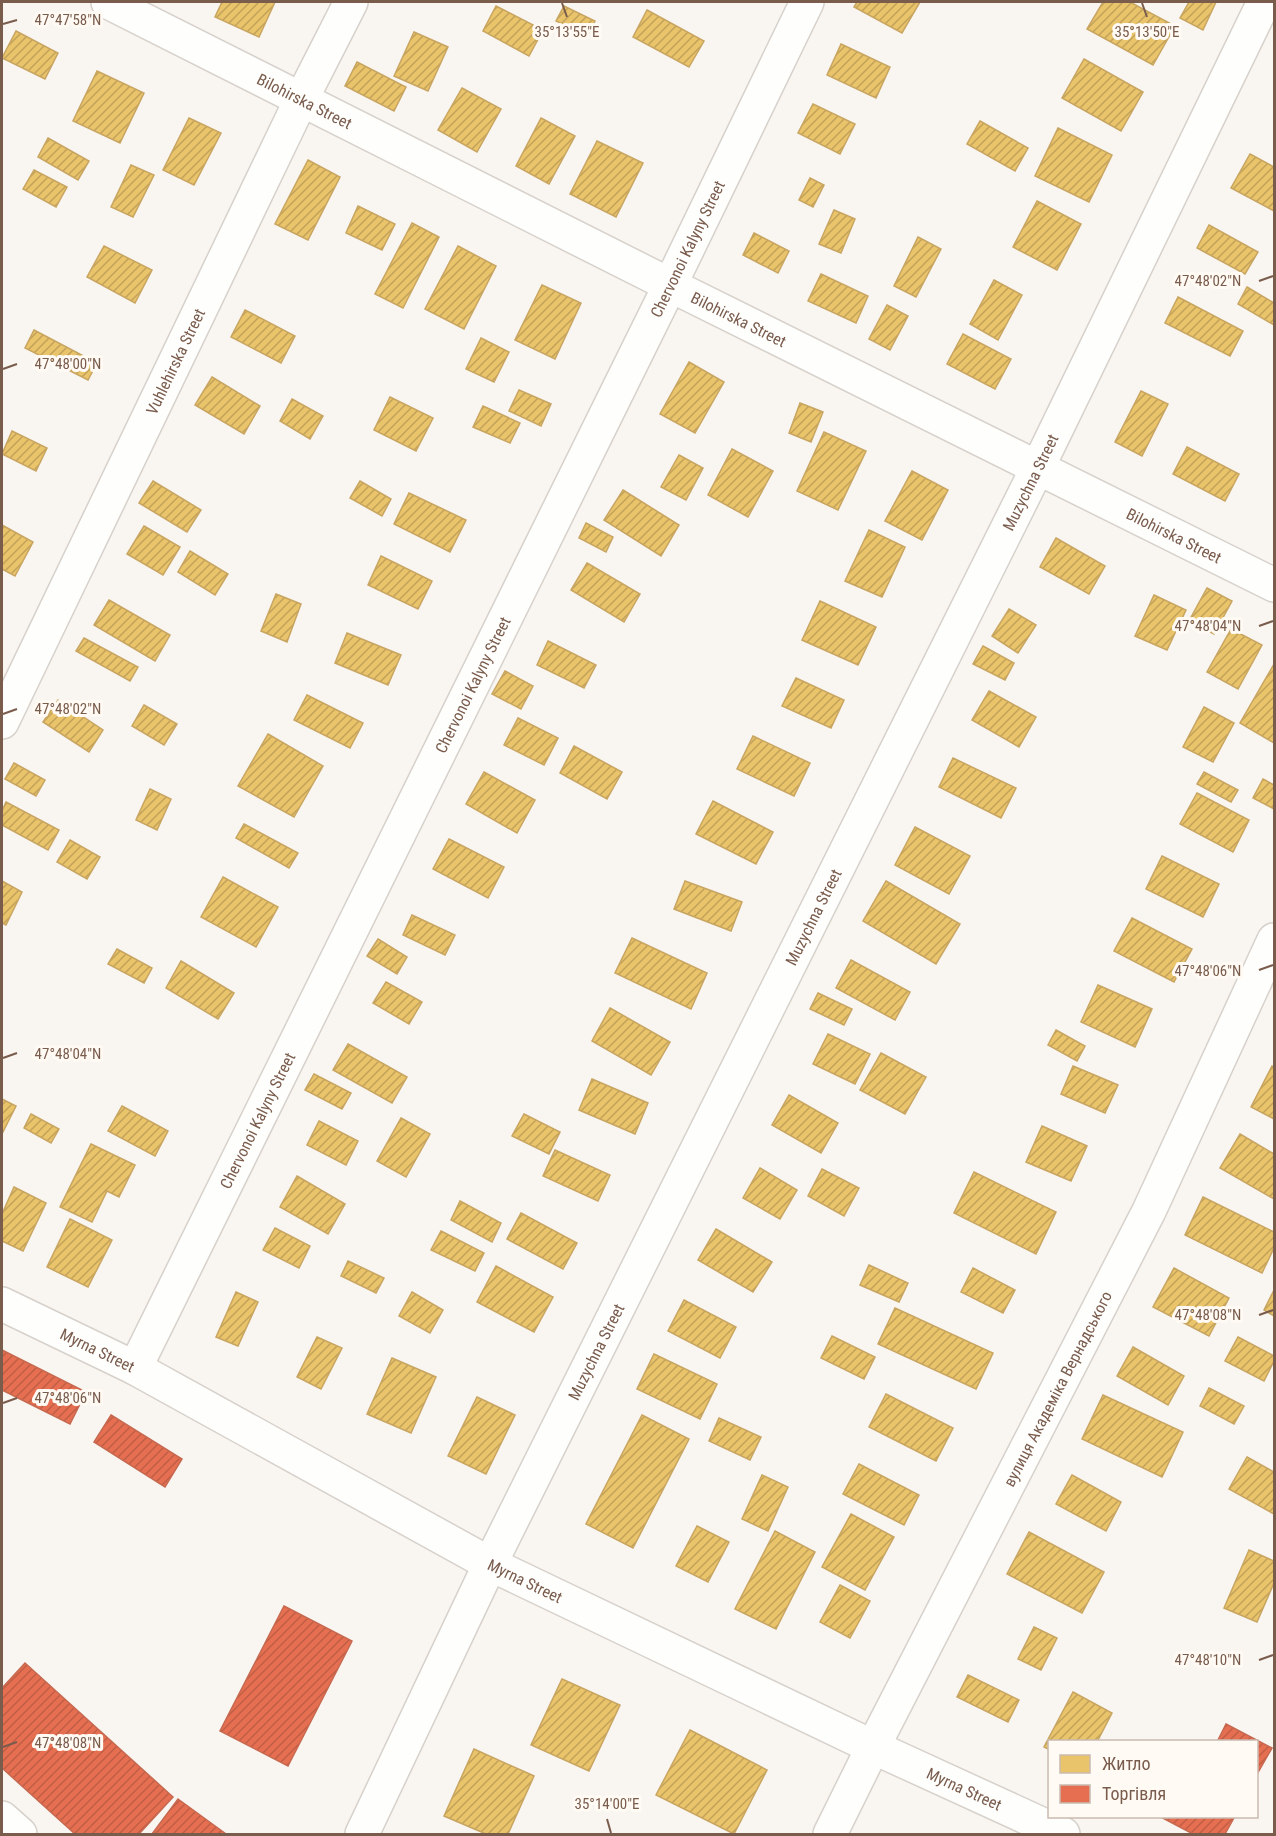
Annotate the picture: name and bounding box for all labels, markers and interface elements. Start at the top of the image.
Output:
text: 47°47'58"N [35,11,101,29]
text: 35°13'55"E [535,23,599,41]
text: 35°13'50"E [1115,23,1179,41]
street label: Bilohirska Street [254,70,355,133]
street label: Chervonoi Kalyny Street [647,177,729,321]
text: 47°48'02"N [1175,272,1241,290]
street label: Bilohirska Street [688,288,789,351]
street label: Vuhlehirska Street [142,306,209,418]
text: 47°48'00"N [35,355,101,373]
street label: Muzychna Street [999,431,1063,534]
street label: Bilohirska Street [1123,504,1225,567]
street label: Chervonoi Kalyny Street [431,614,515,756]
text: 47°48'04"N [1175,617,1241,635]
text: 47°48'02"N [35,700,101,718]
street label: Muzychna Street [782,866,846,969]
text: 47°48'06"N [1175,962,1241,980]
text: 47°48'04"N [35,1045,101,1063]
street label: Chervonoi Kalyny Street [216,1049,299,1192]
street label: вулиця Академіка Вернадського [1000,1288,1116,1490]
street label: Muzychna Street [564,1301,629,1403]
text: 47°48'08"N [1175,1306,1241,1324]
street label: Myrna Street [57,1324,138,1376]
text: 47°48'06"N [35,1389,101,1407]
street label: Myrna Street [485,1555,565,1607]
text: 47°48'10"N [1175,1651,1241,1669]
text: 47°48'08"N [35,1734,101,1752]
legend [1048,1740,1258,1818]
text: Житло [1102,1753,1151,1774]
street label: Myrna Street [924,1764,1005,1815]
text: Торгівля [1102,1783,1166,1804]
text: 35°14'00"E [575,1795,639,1813]

